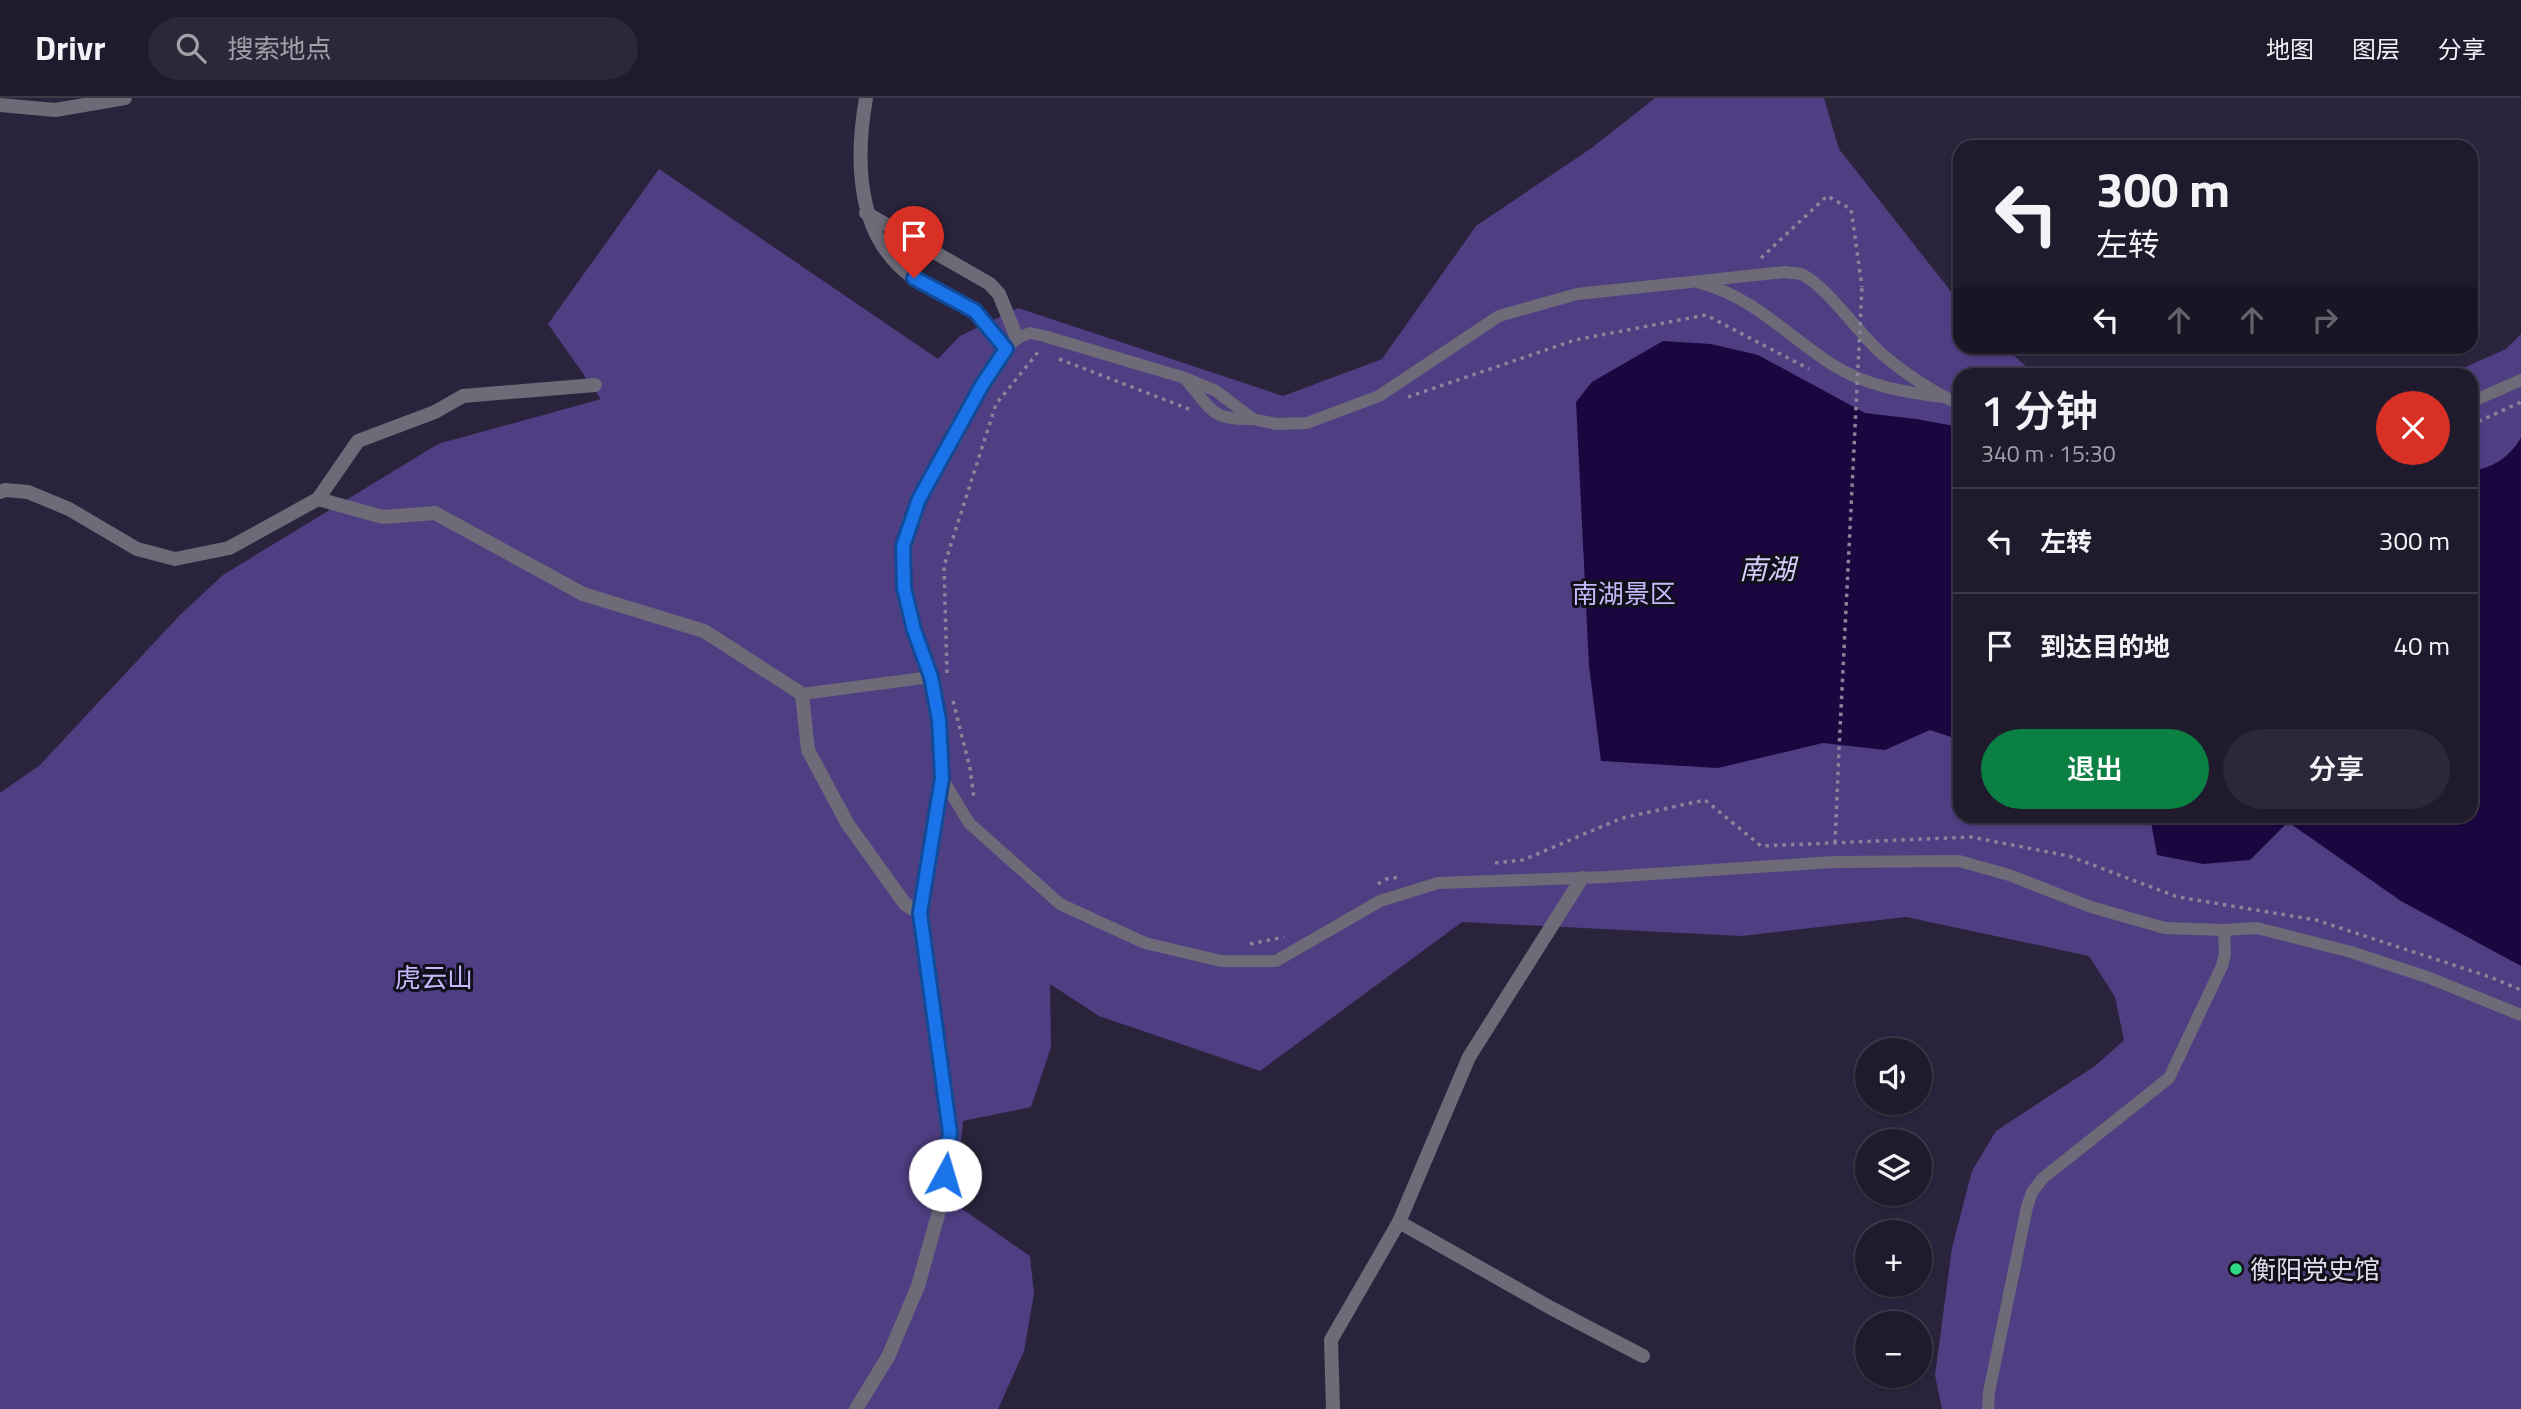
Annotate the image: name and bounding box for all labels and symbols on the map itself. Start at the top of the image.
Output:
pin [884,206,944,278]
water label: 南湖 [1739,547,1799,590]
park label: 南湖景区 [1572,574,1676,613]
park label: 虎云山 [395,958,473,997]
position arrow [908,1138,982,1212]
place label: 衡阳党史馆 [2250,1250,2380,1289]
marker: 衡阳党史馆 [2228,1261,2244,1277]

